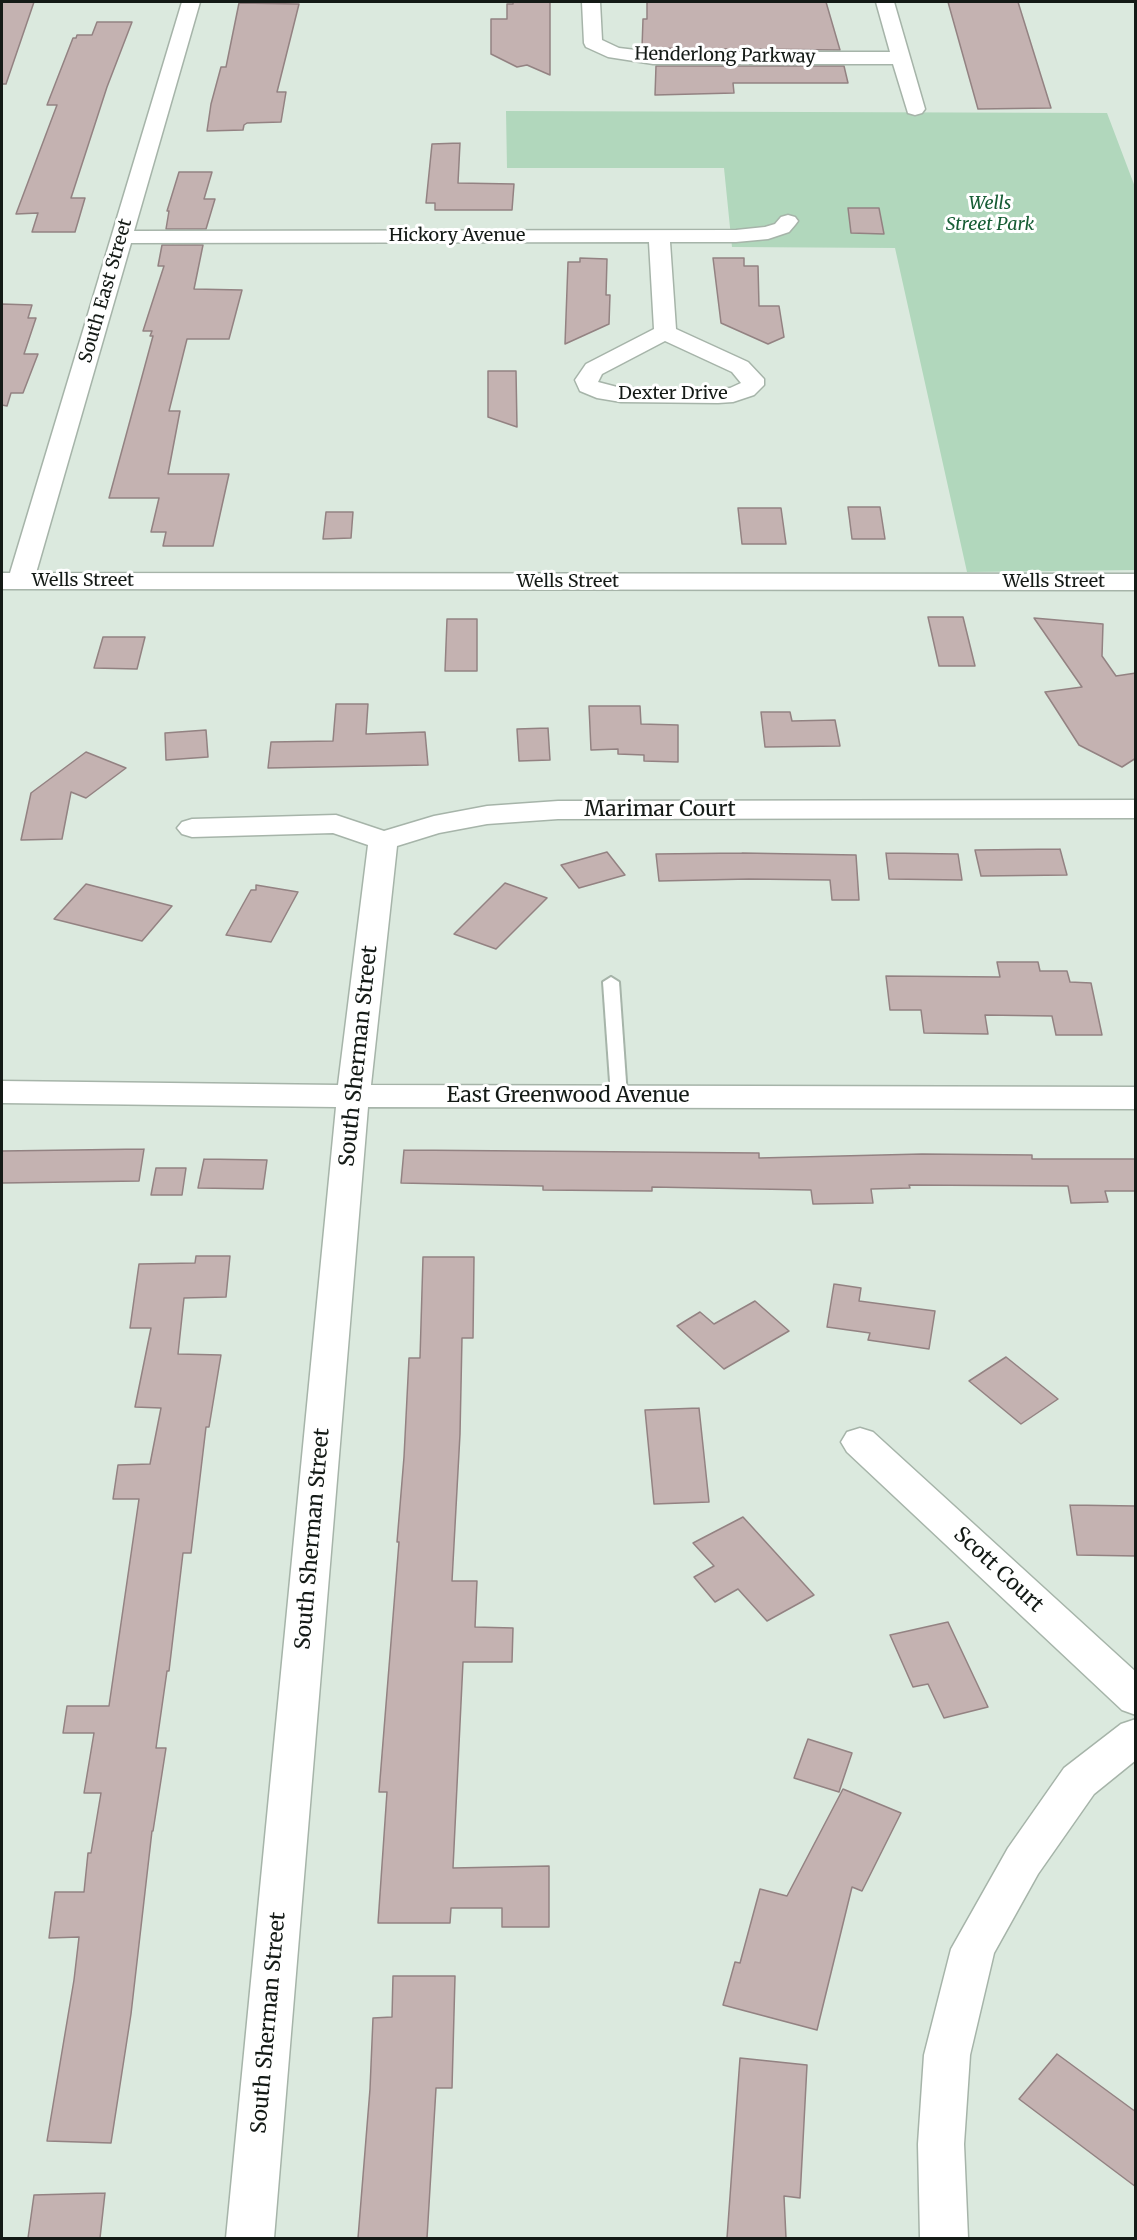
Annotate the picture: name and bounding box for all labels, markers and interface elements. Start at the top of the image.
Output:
street label: Henderlong Parkway [634,44,816,68]
park label: Wells Street Park [946,193,1034,236]
street label: South East Street [75,216,137,366]
street label: Hickory Avenue [389,225,525,247]
street label: Dexter Drive [618,383,728,405]
street label: Wells Street [32,570,134,592]
street label: Wells Street [517,571,619,593]
street label: Wells Street [1003,571,1105,593]
street label: Marimar Court [584,797,736,823]
street label: South Sherman Street [335,944,383,1168]
street label: East Greenwood Avenue [446,1083,690,1109]
street label: South Sherman Street [291,1427,335,1651]
street label: Scott Court [948,1522,1048,1618]
street label: South Sherman Street [247,1911,291,2135]

